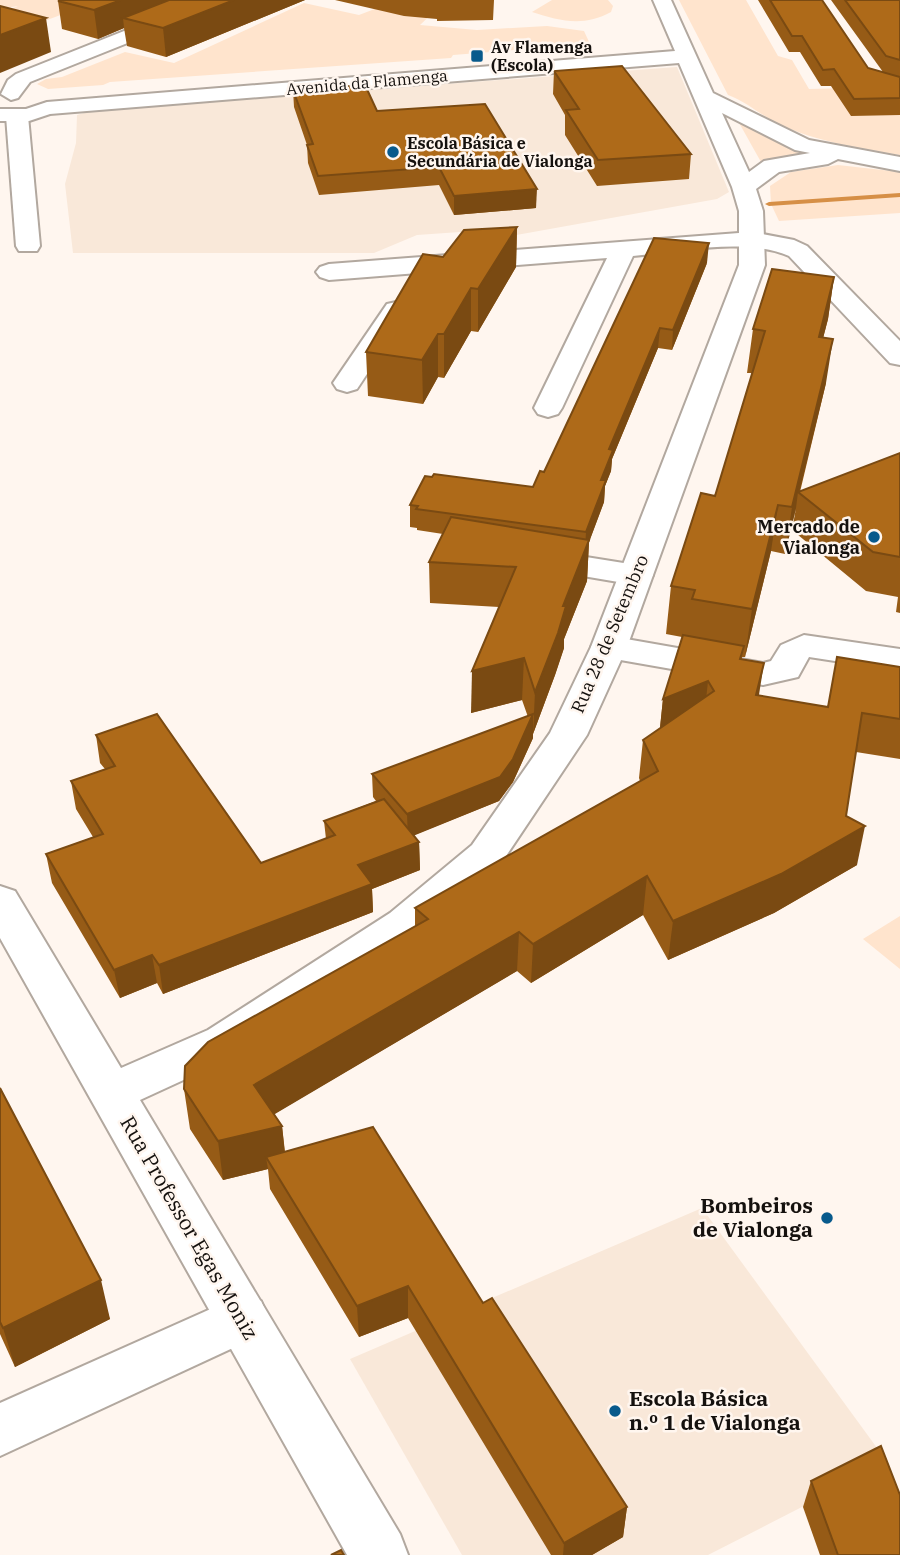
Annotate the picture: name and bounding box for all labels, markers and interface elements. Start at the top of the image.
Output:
place label: Av Flamenga (Escola) [491,37,593,75]
marker: Av Flamenga (Escola) [469,48,485,64]
street label: Avenida da Flamenga [285,65,449,99]
place label: Escola Básica e Secundária de Vialonga [407,133,593,171]
marker: Escola Básica e Secundária de Vialonga [385,144,401,160]
place label: Mercado de Vialonga [757,515,860,559]
marker: Mercado de Vialonga [866,529,882,545]
street label: Rua 28 de Setembro [566,551,653,717]
street label: Rua Professor Egas Moniz [114,1110,266,1345]
place label: Bombeiros de Vialonga [693,1191,813,1243]
marker: Bombeiros de Vialonga [819,1210,835,1226]
place label: Escola Básica n.º 1 de Vialonga [629,1384,801,1436]
marker: Escola Básica n.º 1 de Vialonga [607,1403,623,1419]

